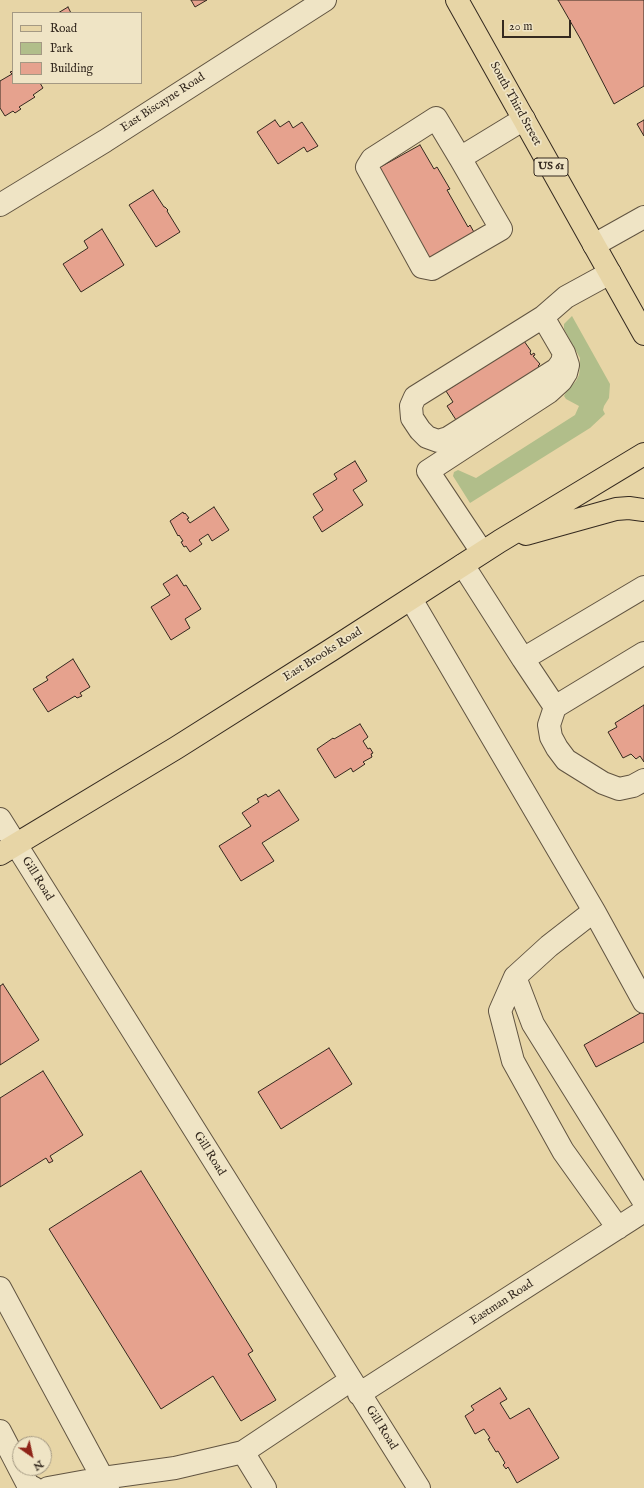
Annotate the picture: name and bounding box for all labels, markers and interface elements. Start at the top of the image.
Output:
legend [12,12,142,84]
scale bar [504,12,573,38]
text: 20 m [509,19,532,34]
text: Road [50,21,77,36]
text: Park [50,41,73,56]
street label: South Third Street [486,60,544,148]
text: Building [50,61,93,76]
street label: East Biscayne Road [118,70,208,136]
road number: US 61 [534,158,568,176]
street label: East Brooks Road [281,625,365,685]
street label: Gill Road [18,854,56,904]
street label: Gill Road [190,1129,228,1179]
street label: Eastman Road [468,1277,536,1329]
street label: Gill Road [362,1403,400,1453]
north arrow [12,1436,52,1476]
text: N [30,1457,46,1474]

